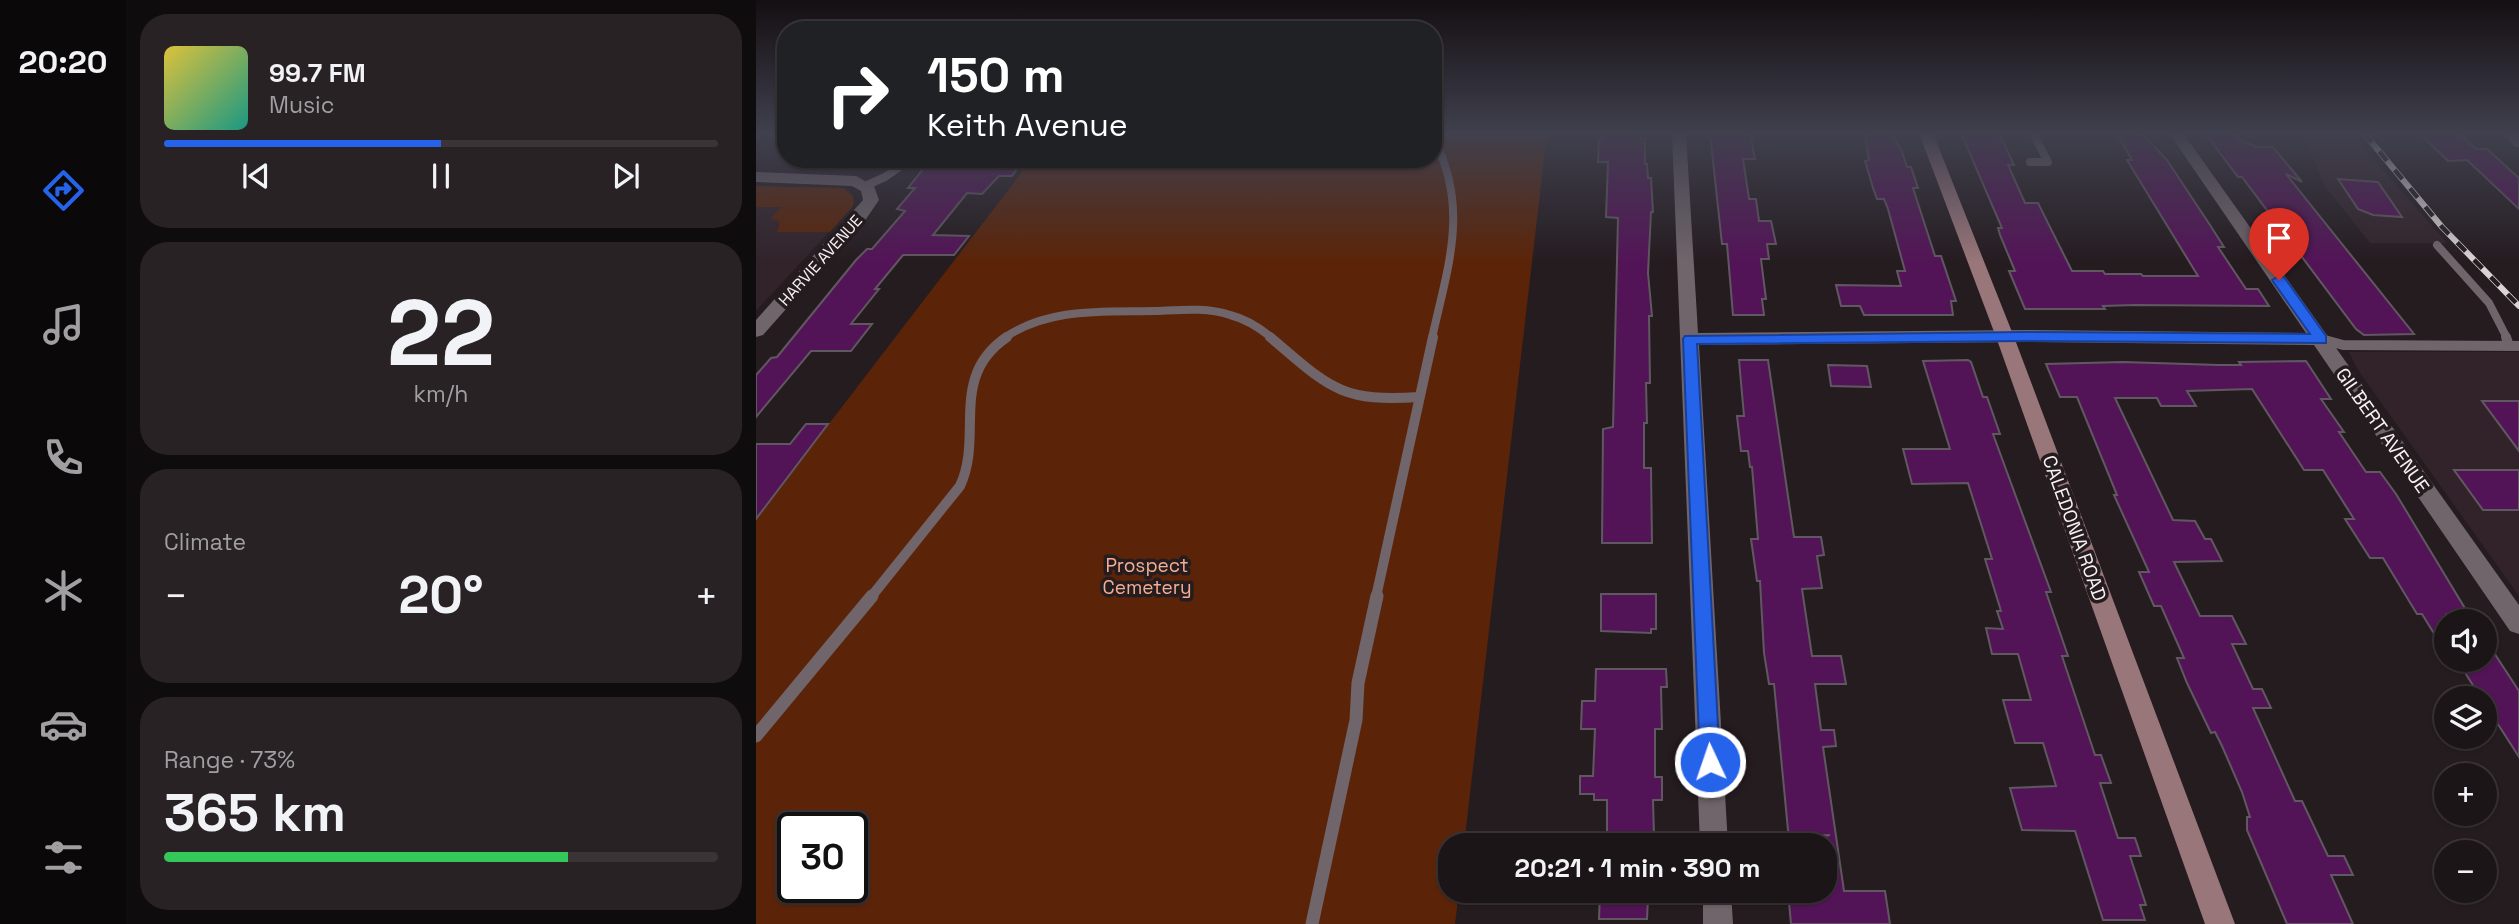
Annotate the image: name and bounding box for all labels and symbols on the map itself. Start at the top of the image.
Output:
pin [2249,208,2309,280]
street label: HARVIE AVENUE [774,210,867,310]
street label: GILBERT AVENUE [2330,363,2435,498]
street label: CALEDONIA ROAD [2037,452,2113,605]
park label: Prospect Cemetery [1102,553,1192,600]
position arrow [1673,725,1747,799]
speed limit sign: 30 [777,812,868,903]

